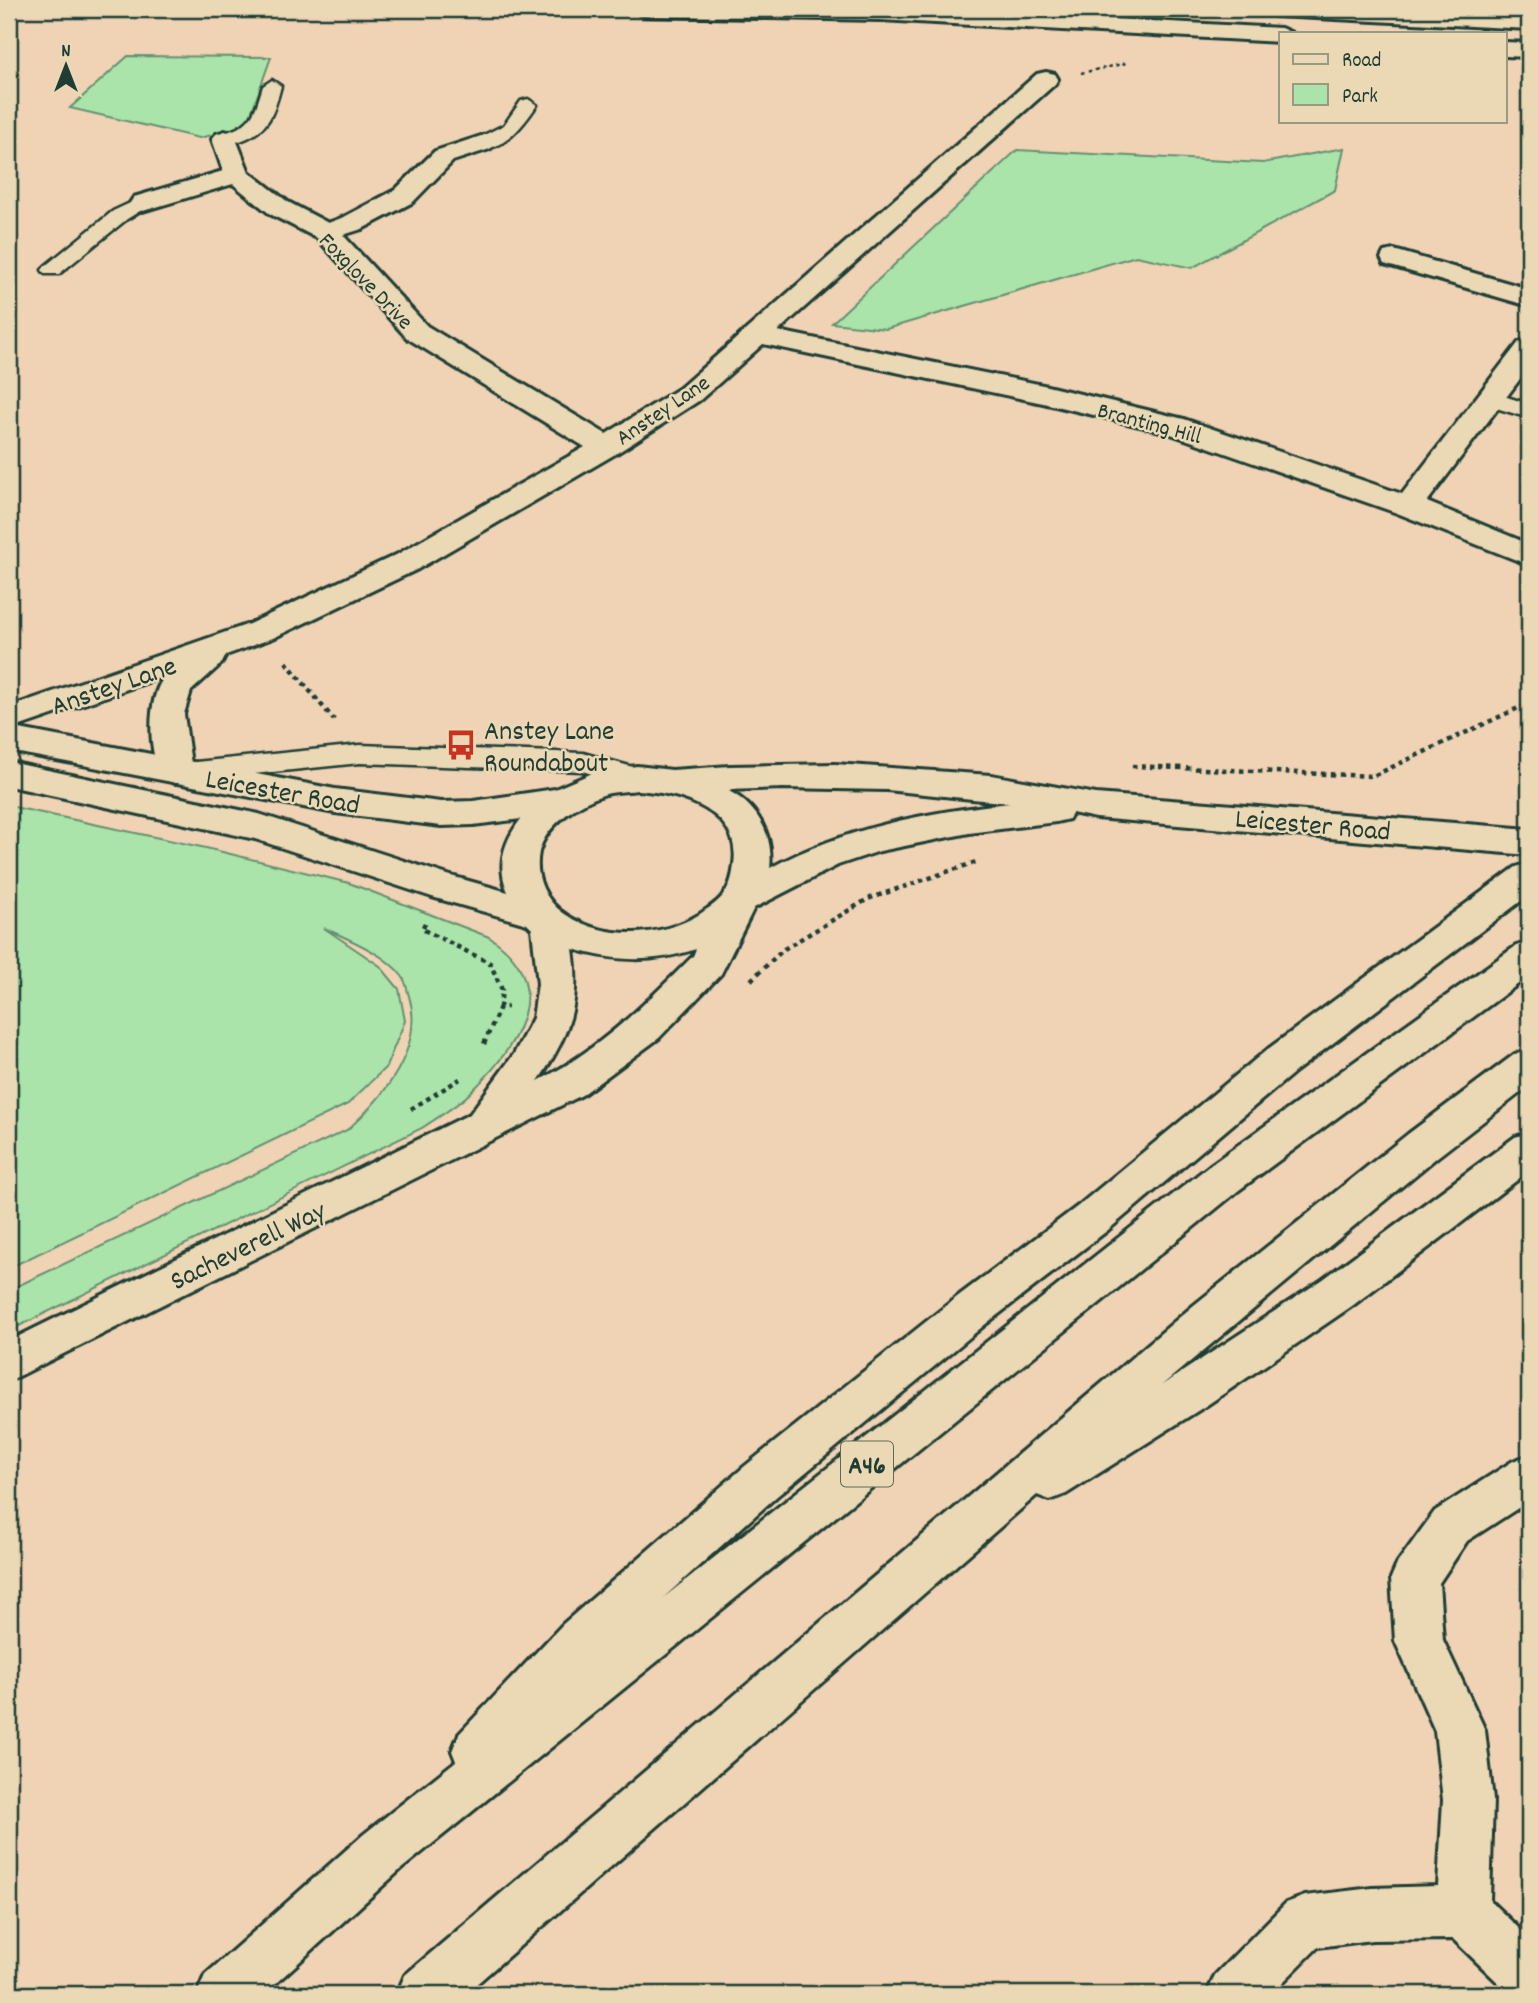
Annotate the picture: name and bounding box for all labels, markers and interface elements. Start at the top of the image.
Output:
north arrow [32,32,102,102]
legend [1279,32,1506,122]
text: N [61,39,71,66]
text: Road [1342,47,1381,77]
text: Park [1342,83,1378,113]
street label: Foxglove Drive [310,226,419,339]
street label: Anstey Lane [610,368,718,455]
street label: Branting Hill [1093,396,1205,455]
street label: Anstey Lane [47,649,183,729]
place label: Anstey Lane Roundabout [484,714,614,786]
bus stop icon: Anstey Lane Roundabout [444,728,478,762]
street label: Leicester Road [202,762,362,828]
street label: Leicester Road [1233,801,1392,855]
street label: Sacheverell Way [165,1193,334,1303]
road number: A46 [841,1442,893,1486]

